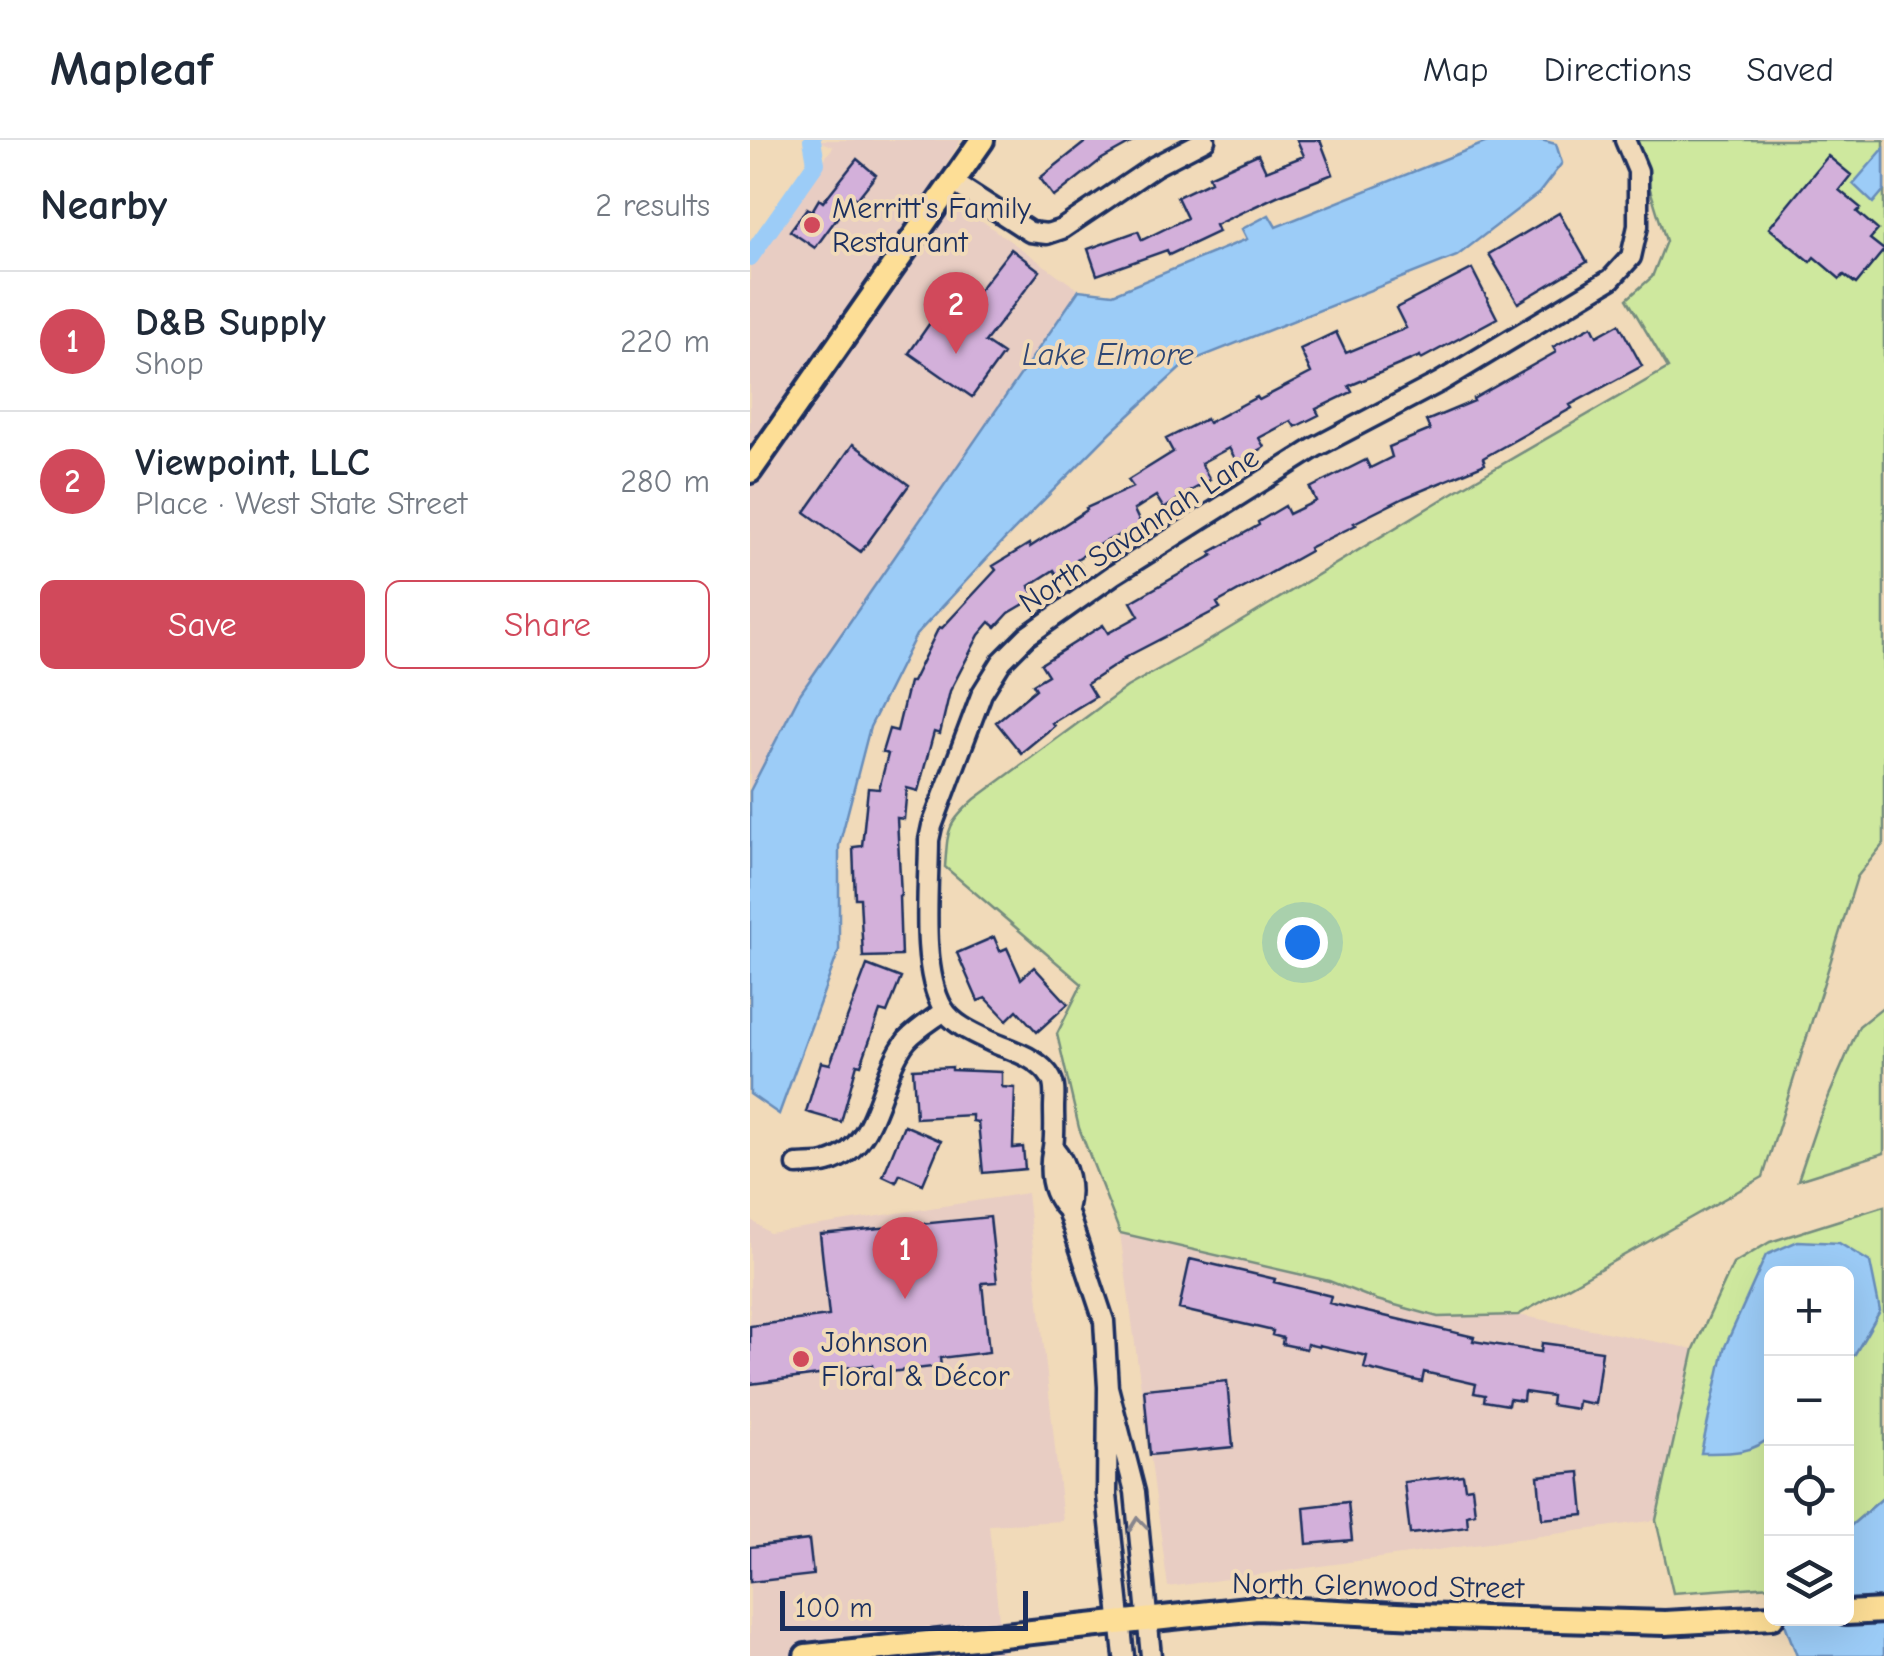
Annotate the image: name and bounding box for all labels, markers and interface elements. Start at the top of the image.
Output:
text: Mapleaf [50,42,213,97]
text: Map [1423,49,1489,90]
text: Directions [1544,49,1692,90]
text: Saved [1747,49,1834,90]
text: Nearby [40,181,167,230]
text: 2 results [595,187,710,224]
place label: Merritt's Family Restaurant [832,191,1032,260]
marker: Merritt's Family Restaurant [801,214,823,236]
pin: 2 [924,272,988,354]
text: D&B Supply [135,301,326,345]
text: 1 [66,323,79,360]
text: 220 m [620,323,710,360]
water label: Lake Elmore [1022,336,1194,373]
text: Shop [135,345,204,382]
street label: North Savannah Lane [1013,440,1265,620]
text: Viewpoint, LLC [135,441,370,485]
text: 2 [65,463,80,500]
text: 280 m [620,463,710,500]
text: Place · West State Street [135,485,467,522]
button: Save [40,580,365,669]
button: Share [385,580,710,669]
your location [1277,917,1328,968]
pin: 1 [872,1216,938,1299]
map controls [1764,1266,1854,1626]
button: + [1764,1266,1854,1356]
place label: Johnson Floral & Décor [821,1325,1010,1394]
marker: Johnson Floral & Décor [790,1348,812,1370]
button: − [1764,1356,1854,1446]
button: locate [1764,1446,1854,1536]
one-way arrow [1128,1515,1150,1531]
button: layers [1764,1536,1854,1626]
street label: North Glenwood Street [1232,1566,1526,1606]
scale bar [780,1586,1028,1630]
text: 100 m [795,1592,873,1624]

